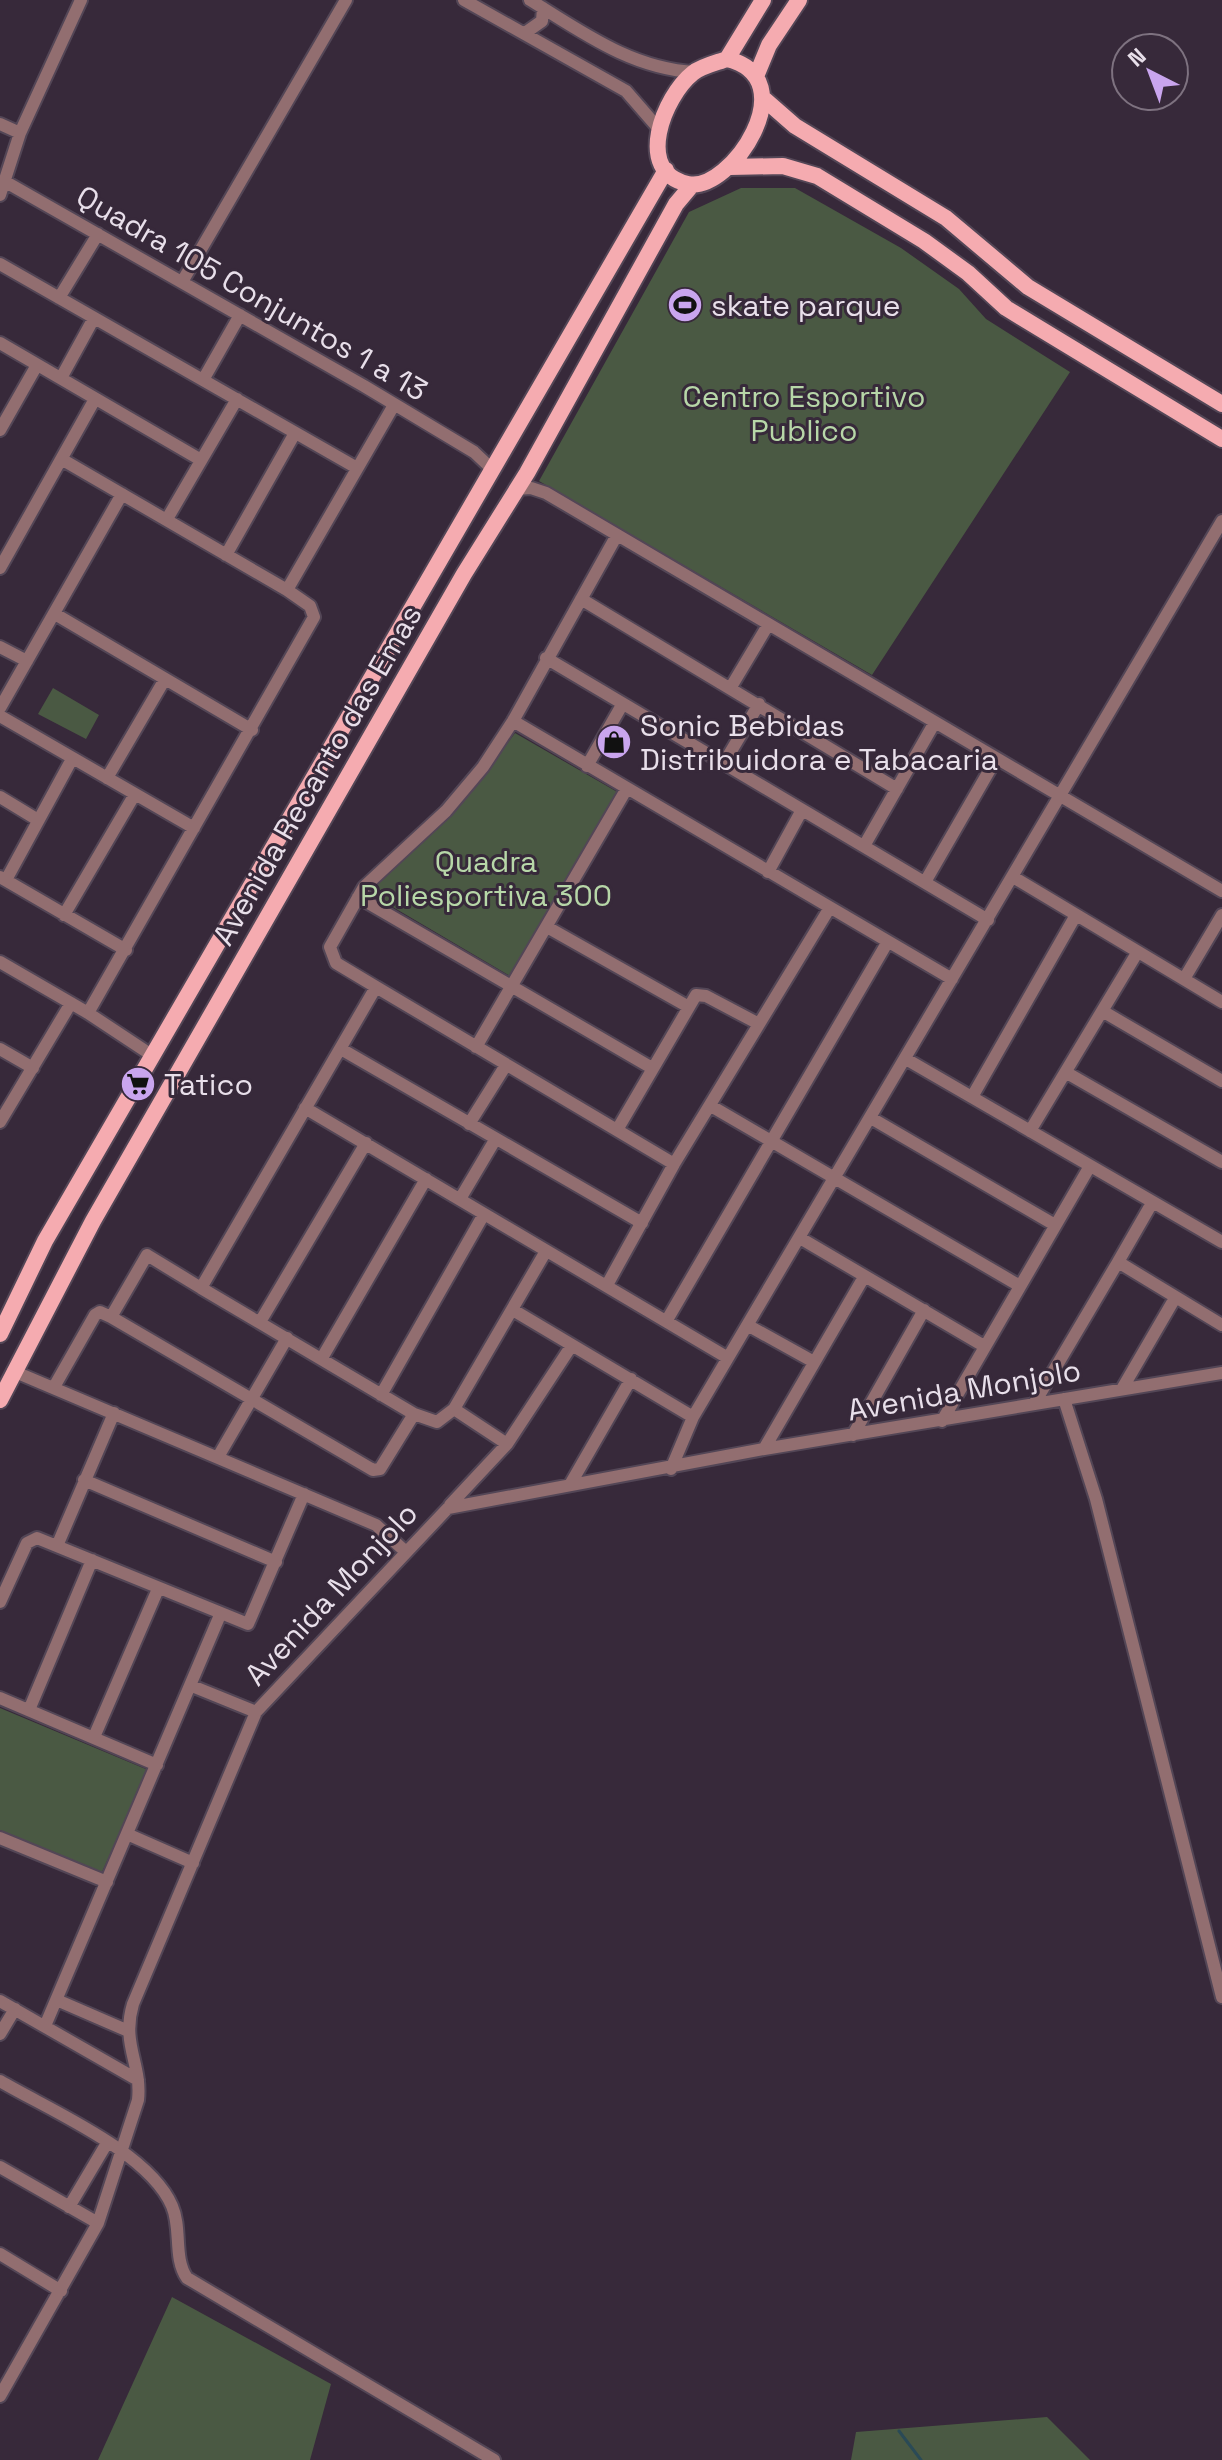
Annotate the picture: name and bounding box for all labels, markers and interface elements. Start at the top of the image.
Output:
north arrow [1110,32,1190,112]
text: N [1122,42,1151,72]
street label: Quadra 105 Conjuntos 1 a 13 [70,176,434,410]
sports icon: skate parque [666,286,704,324]
place label: skate parque [711,286,900,325]
park label: Centro Esportivo Publico [683,377,925,450]
street label: Avenida Recanto das Emas [203,598,431,952]
place label: Sonic Bebidas Distribuidora e Tabacaria [640,706,998,779]
shop icon: Sonic Bebidas Distribuidora e Tabacaria [595,723,633,761]
park label: Quadra Poliesportiva 300 [360,842,612,915]
supermarket icon: Tatico [119,1065,157,1103]
place label: Tatico [164,1065,253,1104]
street label: Avenida Monjolo [844,1350,1084,1430]
street label: Avenida Monjolo [236,1494,426,1694]

